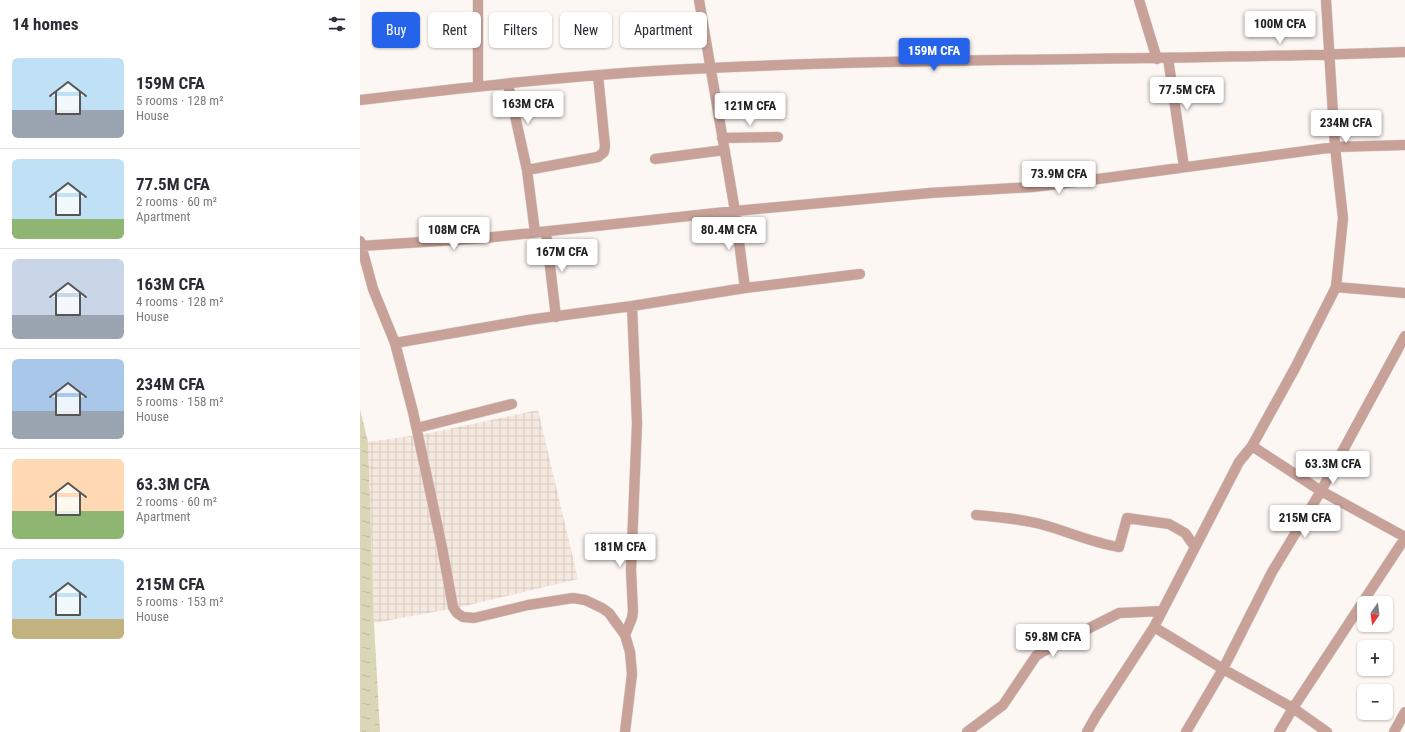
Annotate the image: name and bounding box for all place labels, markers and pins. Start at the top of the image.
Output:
pin: 100M CFA [1239,11,1321,45]
pin: 159M CFA [893,38,975,72]
pin: 77.5M CFA [1141,77,1233,111]
pin: 163M CFA [487,91,569,125]
pin: 121M CFA [709,93,791,127]
pin: 234M CFA [1305,110,1387,144]
pin: 73.9M CFA [1013,161,1105,195]
pin: 108M CFA [413,217,495,251]
pin: 80.4M CFA [683,217,775,251]
pin: 167M CFA [521,239,603,273]
pin: 63.3M CFA [1287,451,1379,485]
pin: 215M CFA [1264,505,1346,539]
pin: 181M CFA [579,534,661,568]
pin: 59.8M CFA [1007,624,1099,658]

